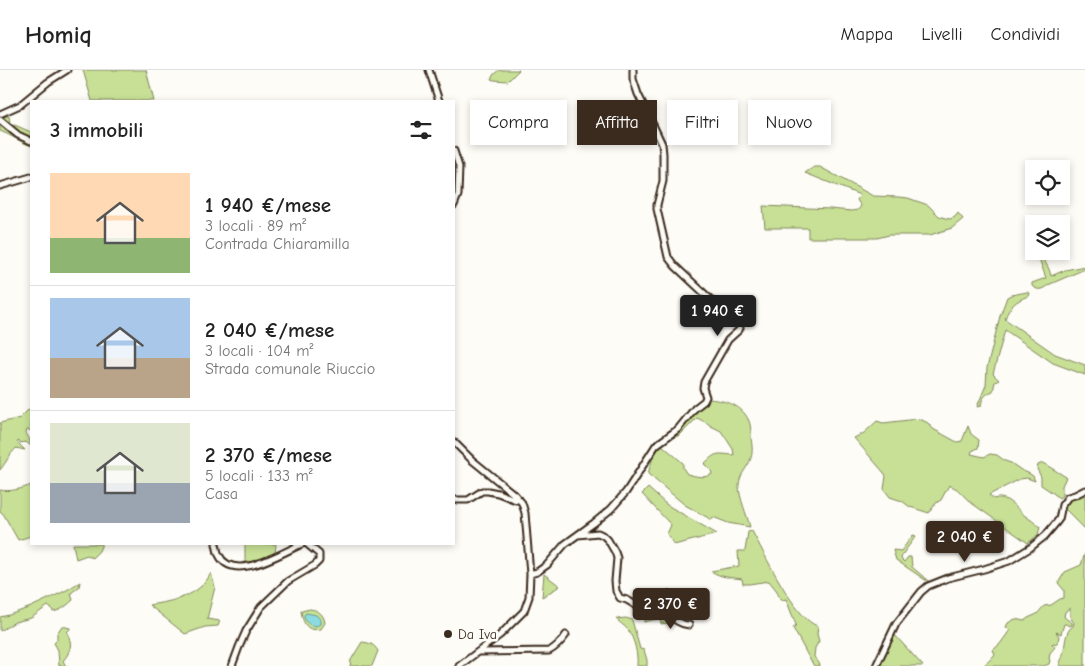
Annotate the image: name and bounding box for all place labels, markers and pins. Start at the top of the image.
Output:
pin: 1 940 € [672,294,764,337]
pin: 2 040 € [919,520,1011,563]
pin: 2 370 € [625,588,717,630]
place label: Da Iva [458,626,497,643]
marker: Da Iva [442,628,454,640]

